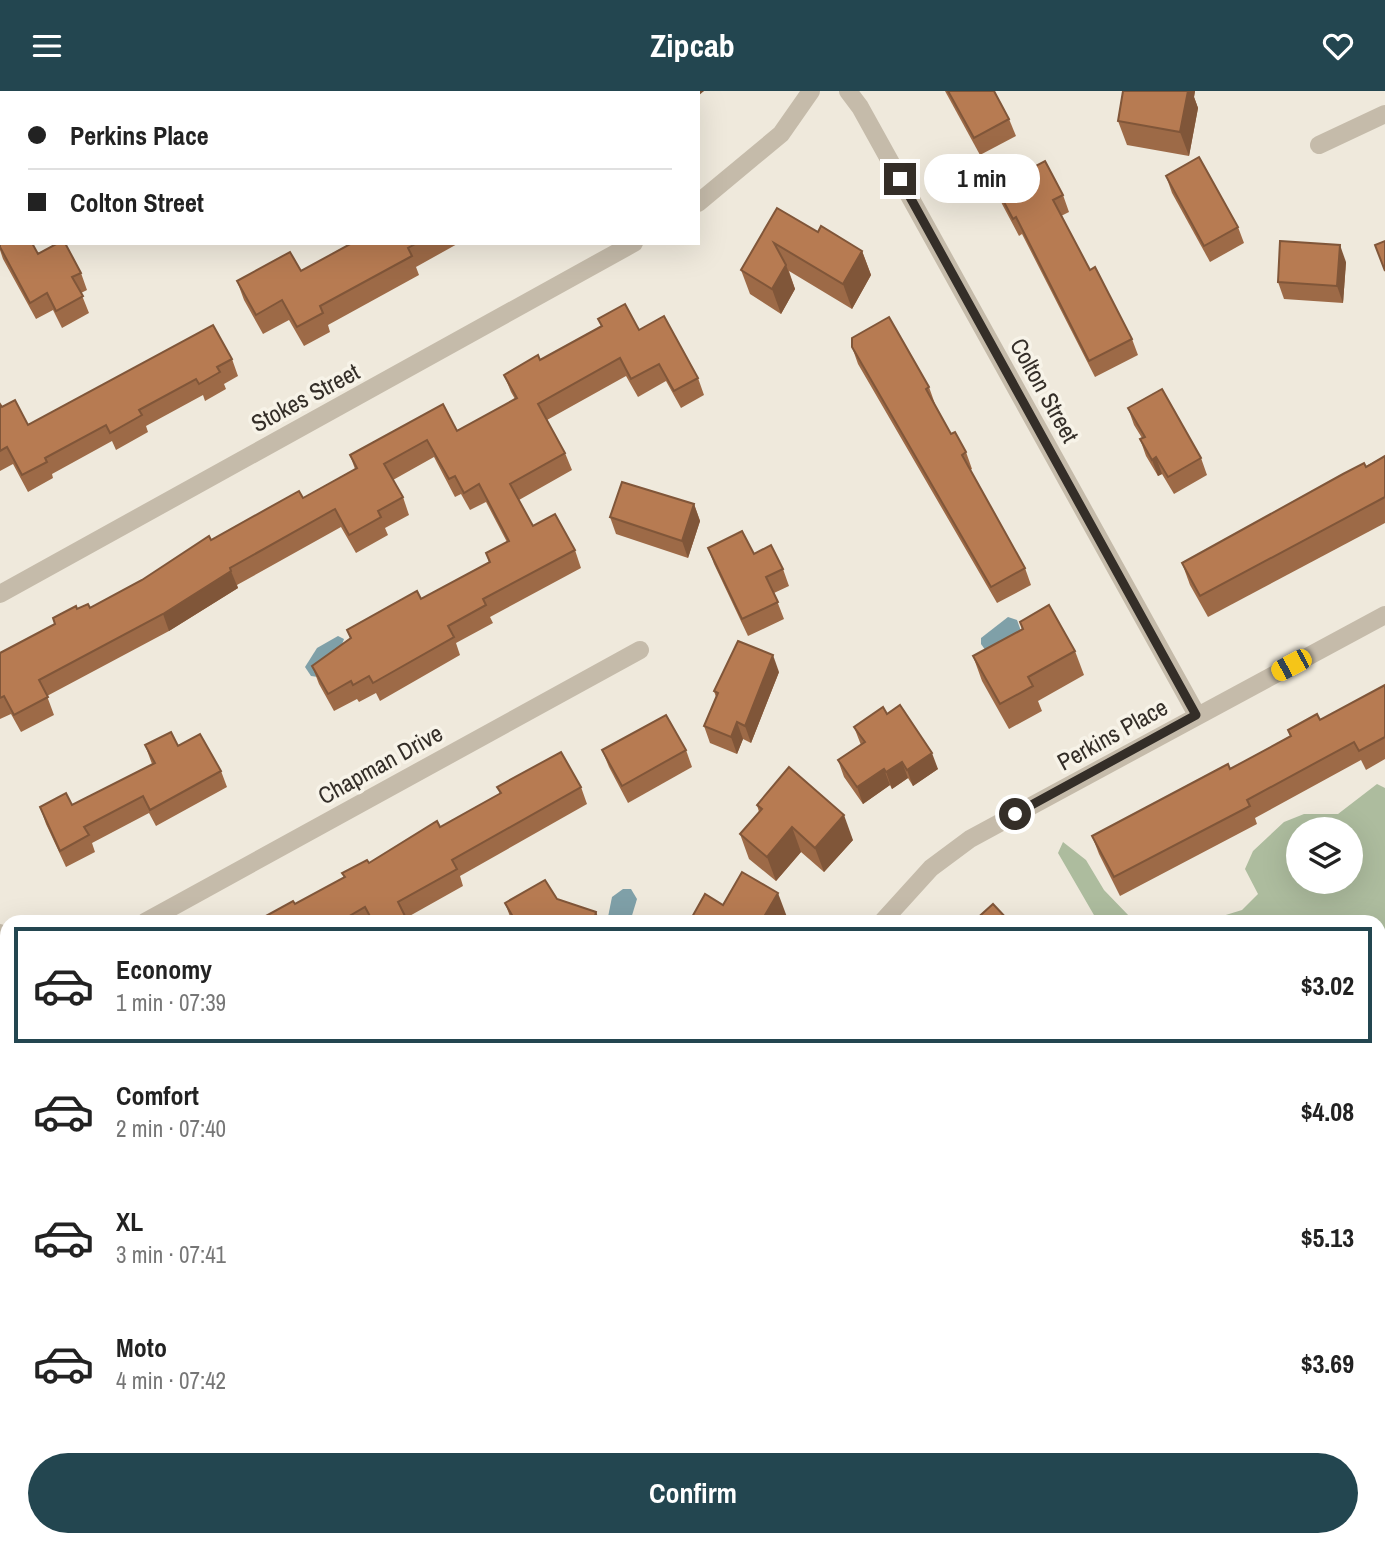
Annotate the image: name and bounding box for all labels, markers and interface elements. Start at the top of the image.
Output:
text: Zipcab [650,24,735,67]
icon: menu [28,27,66,65]
icon: heart [1319,27,1357,65]
text: Perkins Place [70,118,209,153]
callout: 1 min [925,155,1040,203]
route end [884,163,916,195]
text: 1 min [957,163,1007,194]
text: Colton Street [70,185,204,220]
street label: Colton Street [1003,332,1087,448]
street label: Stokes Street [245,355,365,439]
car [1268,646,1315,684]
street label: Perkins Place [1051,691,1173,777]
street label: Chapman Drive [312,717,448,811]
route start [999,798,1031,830]
map controls [1286,817,1363,894]
button: layers [1286,817,1363,894]
text: Economy [116,952,212,987]
icon: car [32,954,95,1017]
text: $3.02 [1301,968,1354,1003]
text: 1 min · 07:39 [116,987,226,1018]
text: Comfort [116,1078,199,1113]
icon: car [32,1080,95,1143]
text: $4.08 [1301,1094,1354,1129]
text: 2 min · 07:40 [116,1113,226,1144]
text: XL [116,1204,143,1239]
icon: car [32,1206,95,1269]
text: $5.13 [1301,1220,1354,1255]
text: 3 min · 07:41 [116,1239,226,1270]
text: Moto [116,1330,167,1365]
icon: car [32,1332,95,1395]
text: $3.69 [1301,1346,1354,1381]
text: 4 min · 07:42 [116,1365,226,1396]
button: Confirm [28,1453,1358,1533]

